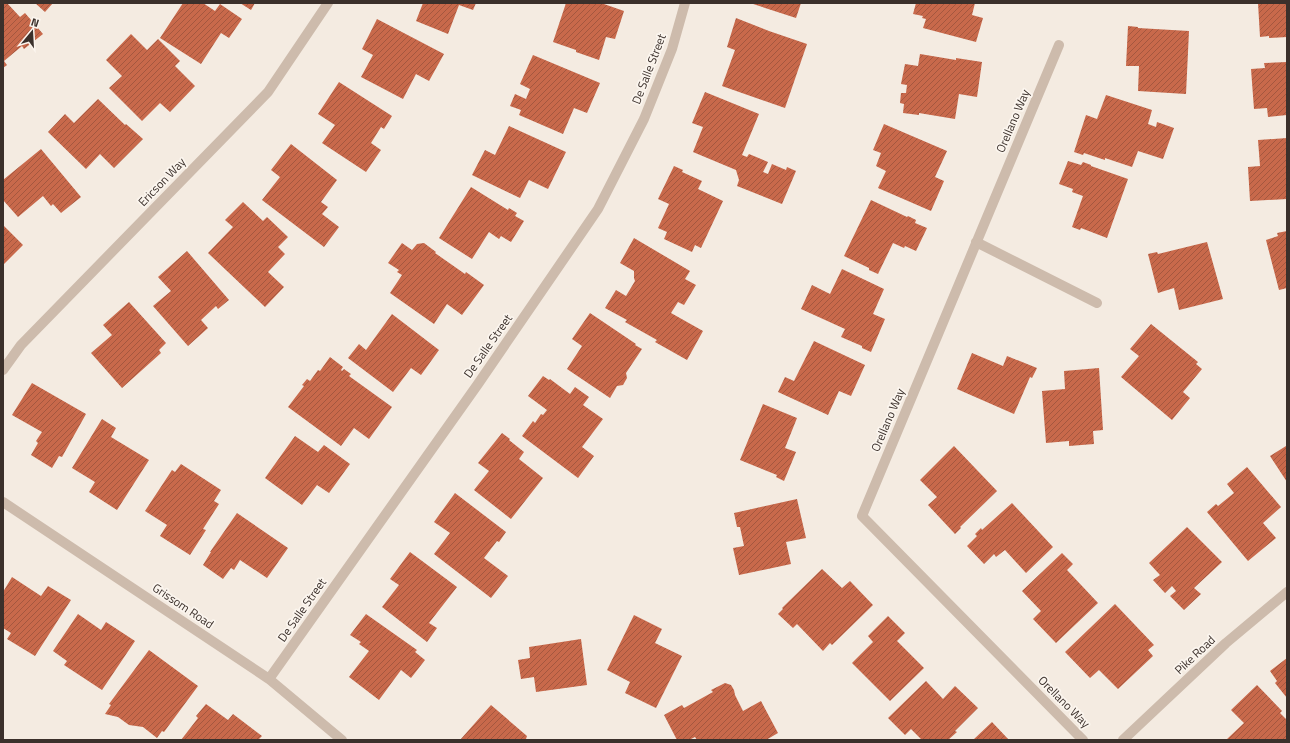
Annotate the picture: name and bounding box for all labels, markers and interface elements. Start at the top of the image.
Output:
north arrow [12,12,52,52]
text: N [29,14,41,31]
street label: De Salle Street [626,30,671,107]
street label: Orellano Way [991,86,1034,155]
street label: Ericson Way [133,153,190,211]
street label: De Salle Street [459,309,517,382]
street label: Orellano Way [866,385,909,454]
street label: De Salle Street [273,573,331,646]
street label: Grissom Road [149,578,218,633]
street label: Pike Road [1170,631,1219,679]
street label: Orellano Way [1034,671,1095,732]

